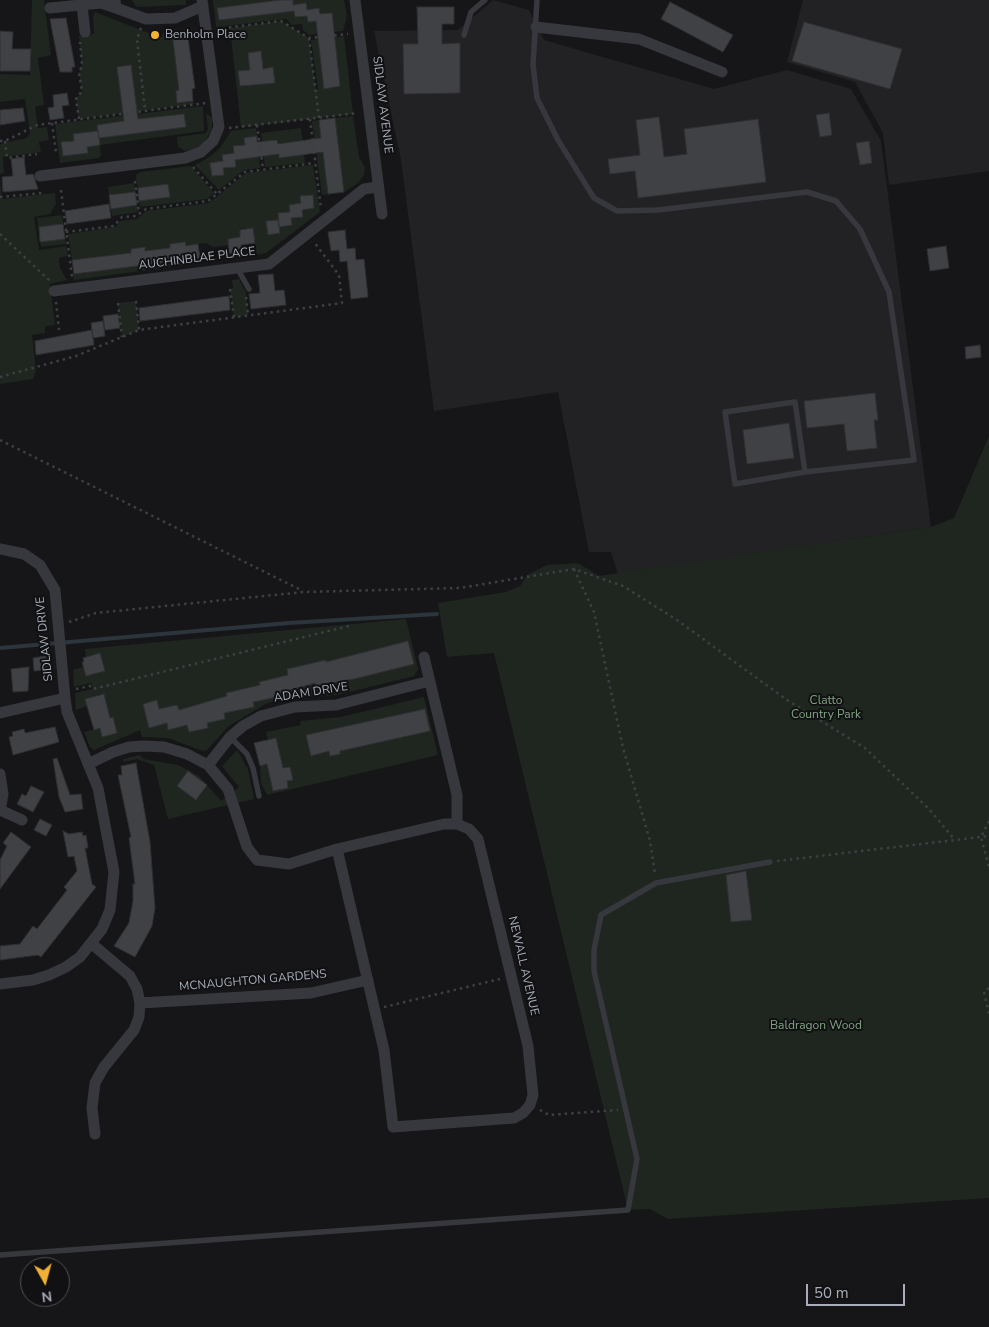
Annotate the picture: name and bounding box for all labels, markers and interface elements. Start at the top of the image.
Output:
place label: Benholm Place [165,28,246,42]
marker: Benholm Place [149,29,161,41]
street label: SIDLAW AVENUE [369,55,395,155]
street label: AUCHINBLAE PLACE [138,245,256,273]
street label: SIDLAW DRIVE [33,596,57,682]
street label: ADAM DRIVE [273,680,349,706]
park label: Clatto Country Park [791,694,861,722]
street label: NEWALL AVENUE [505,915,541,1017]
street label: MCNAUGHTON GARDENS [179,967,327,995]
park label: Baldragon Wood [770,1019,862,1033]
north arrow [20,1257,70,1307]
scale bar [809,1274,908,1306]
text: 50 m [814,1283,849,1303]
text: N [40,1286,53,1306]

